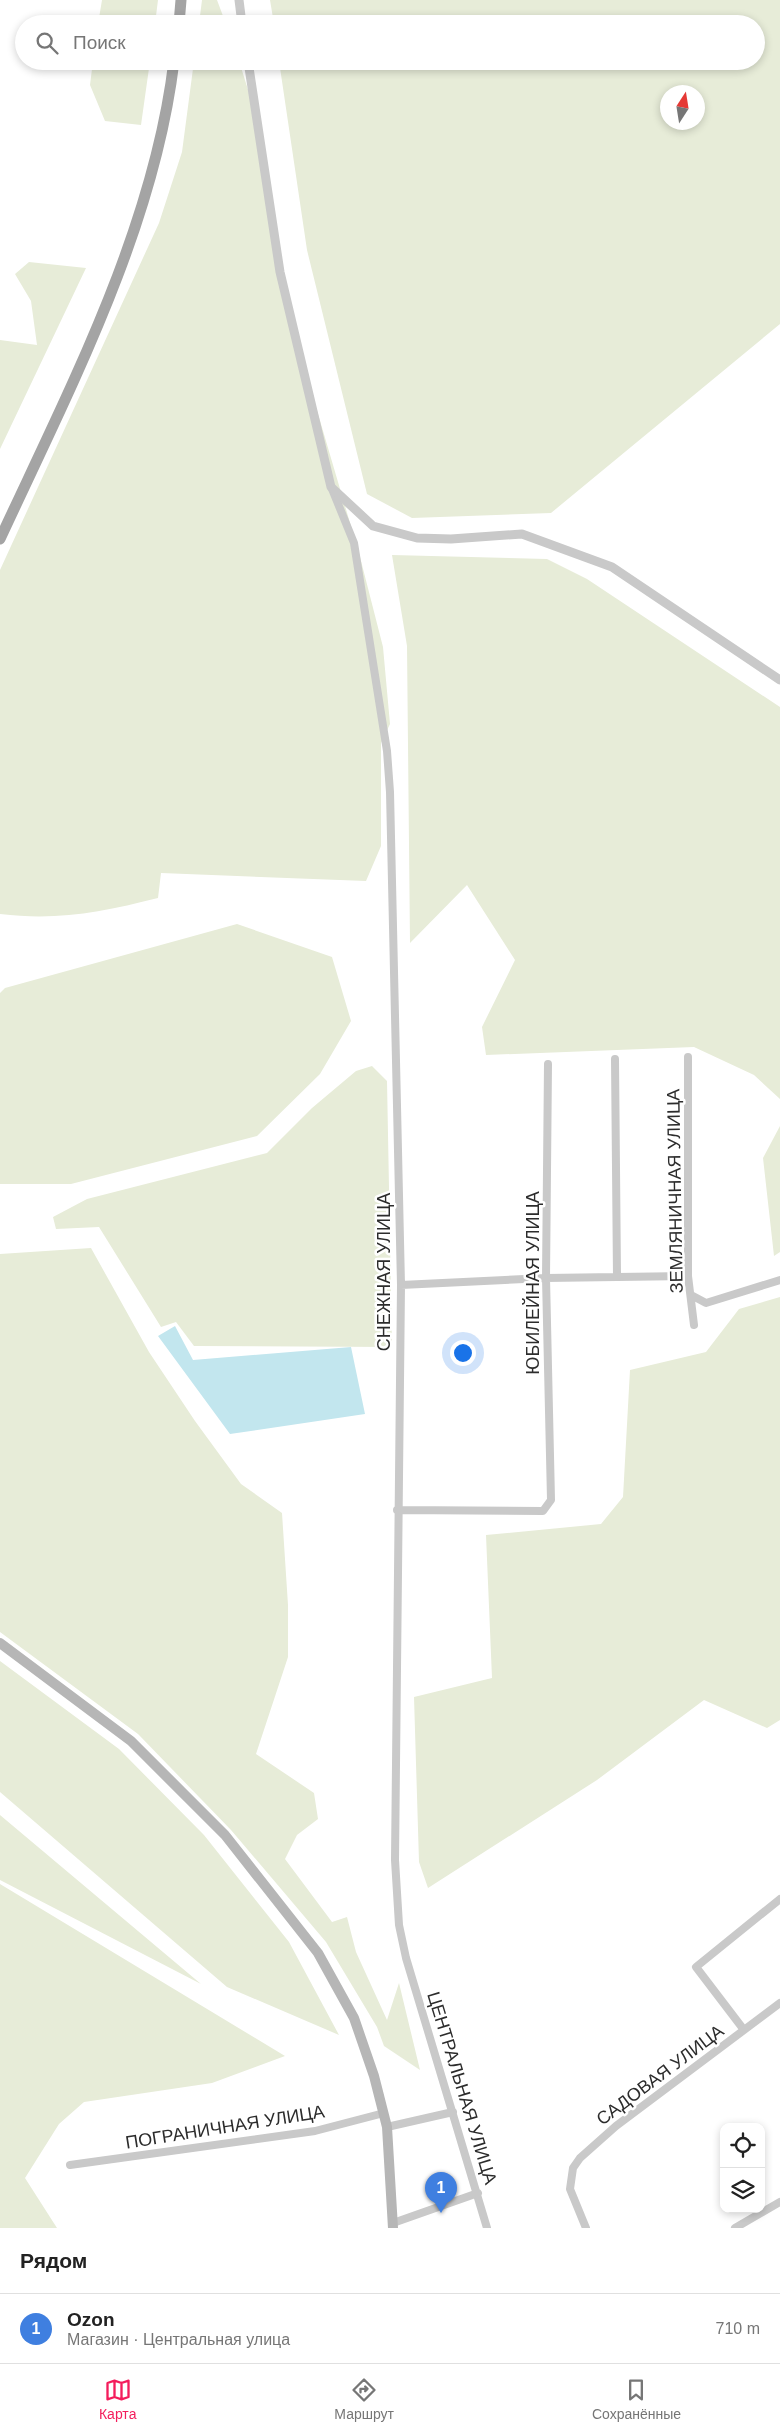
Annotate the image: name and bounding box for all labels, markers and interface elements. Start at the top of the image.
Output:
search box [15,15,765,70]
icon: search [33,29,61,57]
text: Поиск [73,32,126,53]
north arrow [660,85,705,130]
street label: ЗЕМЛЯНИЧНАЯ УЛИЦА [663,1089,687,1293]
street label: ЮБИЛЕЙНАЯ УЛИЦА [522,1191,543,1375]
street label: СНЕЖНАЯ УЛИЦА [374,1193,394,1351]
your location [450,1340,476,1366]
street label: ЦЕНТРАЛЬНАЯ УЛИЦА [423,1989,501,2187]
street label: САДОВАЯ УЛИЦА [593,2021,727,2129]
street label: ПОГРАНИЧНАЯ УЛИЦА [124,2101,326,2153]
map controls [720,2123,765,2213]
button: locate [720,2123,765,2168]
button: layers [720,2168,765,2213]
pin: 1 [425,2172,457,2213]
text: Рядом [20,2249,87,2272]
text: Ozon [67,2309,115,2330]
text: 1 [32,2320,40,2337]
text: 710 m [716,2320,760,2337]
text: Магазин · Центральная улица [67,2331,290,2348]
tab: Карта [99,2376,136,2422]
tab: Маршрут [334,2376,394,2422]
tab: Сохранённые [592,2376,681,2422]

